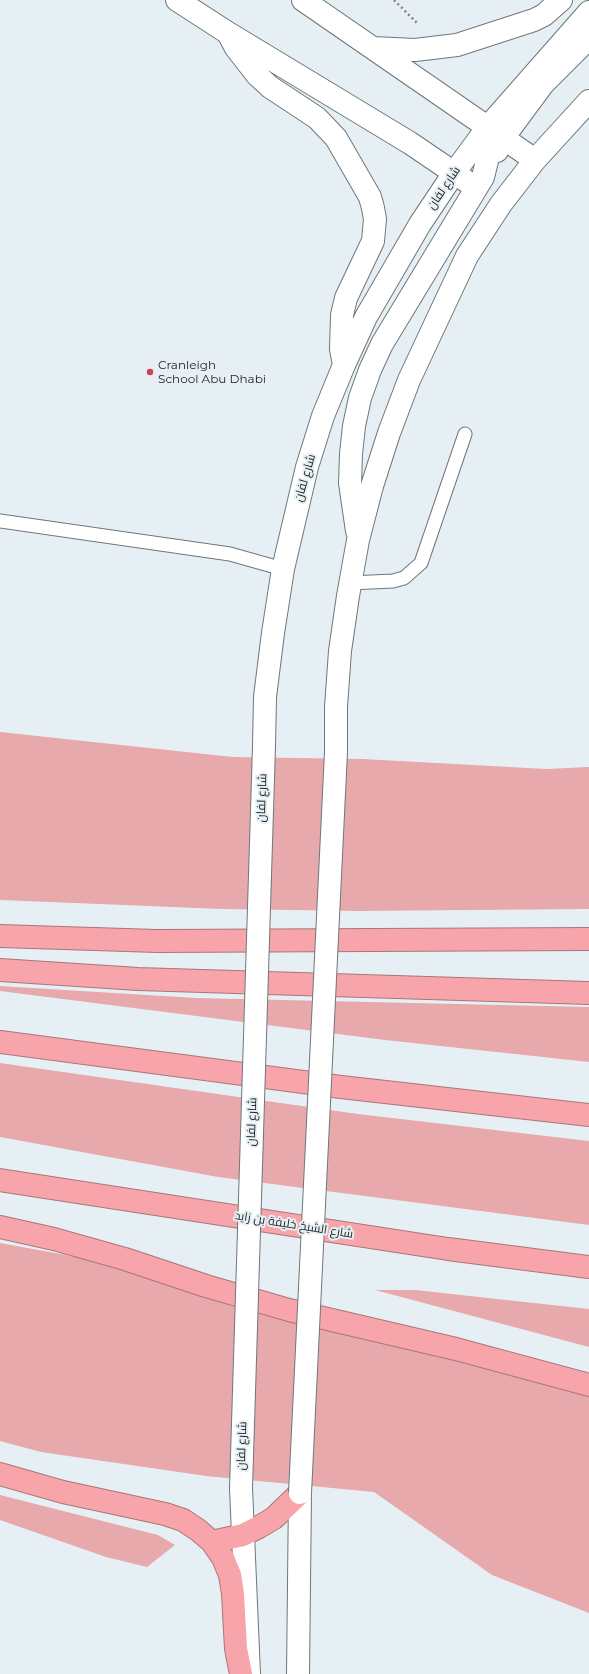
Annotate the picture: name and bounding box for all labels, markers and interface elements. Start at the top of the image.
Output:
street label: شارع لفان [424,164,464,212]
place label: Cranleigh School Abu Dhabi [158,358,266,386]
marker: Cranleigh School Abu Dhabi [145,367,155,377]
street label: شارع لفان [291,453,319,503]
street label: شارع لفان [254,773,270,823]
street label: شارع لفان [244,1097,260,1147]
street label: شارع الشيخ خليفة بن زايد [234,1209,354,1241]
street label: شارع لفان [234,1421,250,1471]

